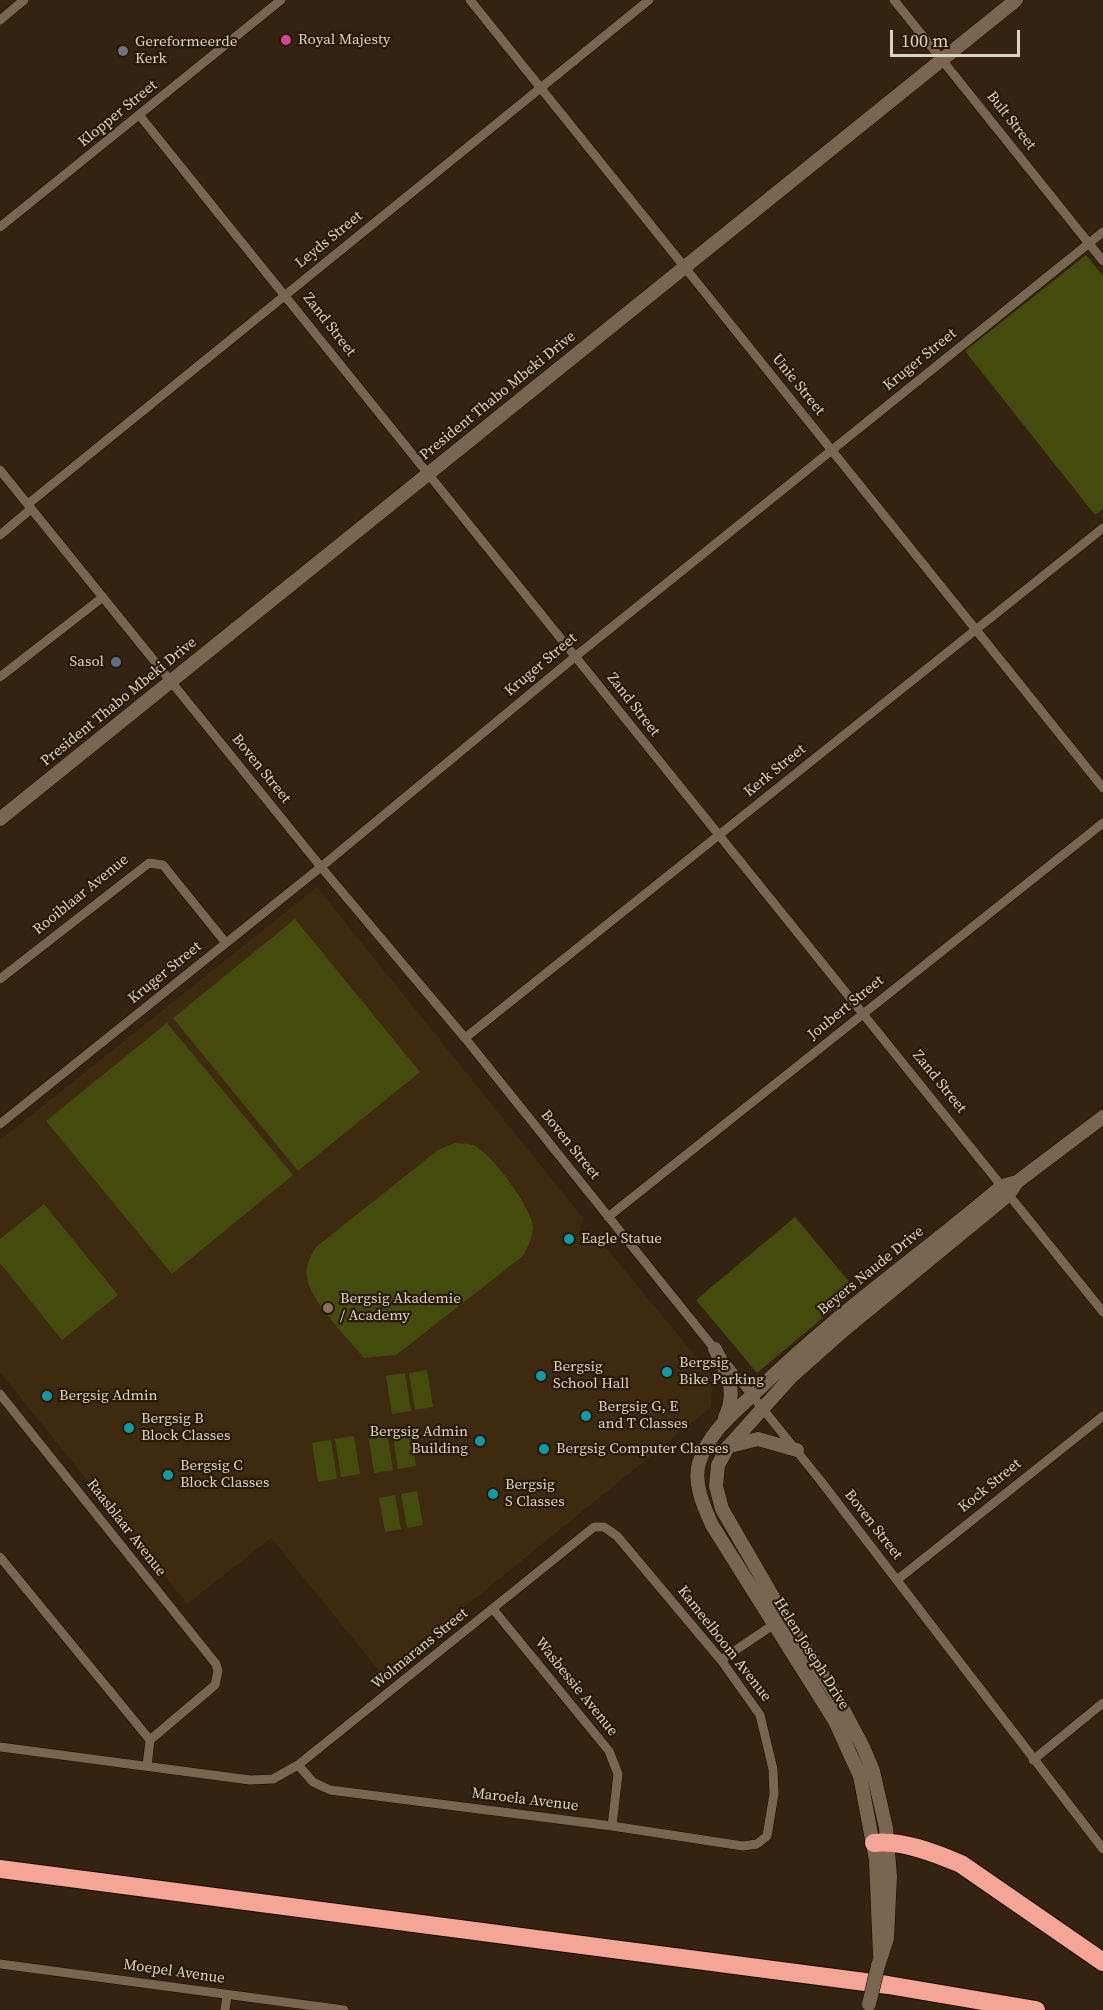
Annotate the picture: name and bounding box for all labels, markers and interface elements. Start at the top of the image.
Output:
scale bar [893,18,1024,56]
text: 100 m [901,28,948,53]
place label: Royal Majesty [298,31,390,49]
place label: Gereformeerde Kerk [135,33,237,68]
marker: Royal Majesty [279,33,293,47]
marker: Gereformeerde Kerk [116,44,130,58]
street label: Klopper Street [75,77,161,151]
street label: Bult Street [983,88,1039,154]
street label: Leyds Street [292,207,366,273]
street label: Zand Street [299,290,359,360]
street label: Kruger Street [880,325,960,395]
street label: President Thabo Mbeki Drive [417,328,579,464]
street label: Unie Street [768,351,828,419]
street label: Kruger Street [501,630,581,700]
street label: President Thabo Mbeki Drive [38,634,200,770]
place label: Sasol [70,653,104,671]
marker: Sasol [109,655,123,669]
street label: Zand Street [603,670,663,740]
street label: Boven Street [228,731,294,807]
street label: Kerk Street [741,741,809,801]
street label: Rooiblaar Avenue [30,851,132,939]
street label: Kruger Street [125,938,205,1008]
street label: Joubert Street [805,972,887,1044]
street label: Zand Street [908,1047,970,1117]
street label: Boven Street [537,1107,603,1183]
street label: Beyers Naude Drive [814,1223,928,1319]
place label: Eagle Statue [581,1230,662,1248]
marker: Eagle Statue [562,1232,576,1246]
place label: Bergsig Akademie / Academy [340,1290,461,1325]
marker: Bergsig Akademie / Academy [321,1301,335,1315]
place label: Bergsig Bike Parking [679,1354,764,1389]
place label: Bergsig School Hall [553,1358,629,1393]
marker: Bergsig Bike Parking [660,1365,674,1379]
marker: Bergsig School Hall [534,1369,548,1383]
place label: Bergsig Admin [59,1387,158,1405]
marker: Bergsig Admin [40,1389,54,1403]
place label: Bergsig G, E and T Classes [598,1398,688,1433]
marker: Bergsig G, E and T Classes [579,1409,593,1423]
place label: Bergsig B Block Classes [141,1410,230,1445]
marker: Bergsig B Block Classes [122,1421,136,1435]
place label: Bergsig Admin Building [369,1423,468,1458]
marker: Bergsig Admin Building [473,1434,487,1448]
place label: Bergsig Computer Classes [556,1440,729,1458]
marker: Bergsig Computer Classes [537,1442,551,1456]
street label: Kock Street [955,1455,1025,1517]
place label: Bergsig C Block Classes [180,1457,269,1492]
marker: Bergsig C Block Classes [161,1468,175,1482]
street label: Raasblaar Avenue [82,1476,170,1580]
place label: Bergsig S Classes [505,1476,565,1511]
street label: Boven Street [840,1486,906,1564]
marker: Bergsig S Classes [486,1487,500,1501]
street label: Kameelboom Avenue [673,1583,775,1705]
street label: Helen Joseph Drive [769,1595,853,1713]
street label: Wolmarans Street [368,1605,472,1693]
street label: Wasbessie Avenue [531,1634,621,1740]
street label: Maroela Avenue [471,1785,579,1815]
street label: Moepel Avenue [122,1956,226,1988]

